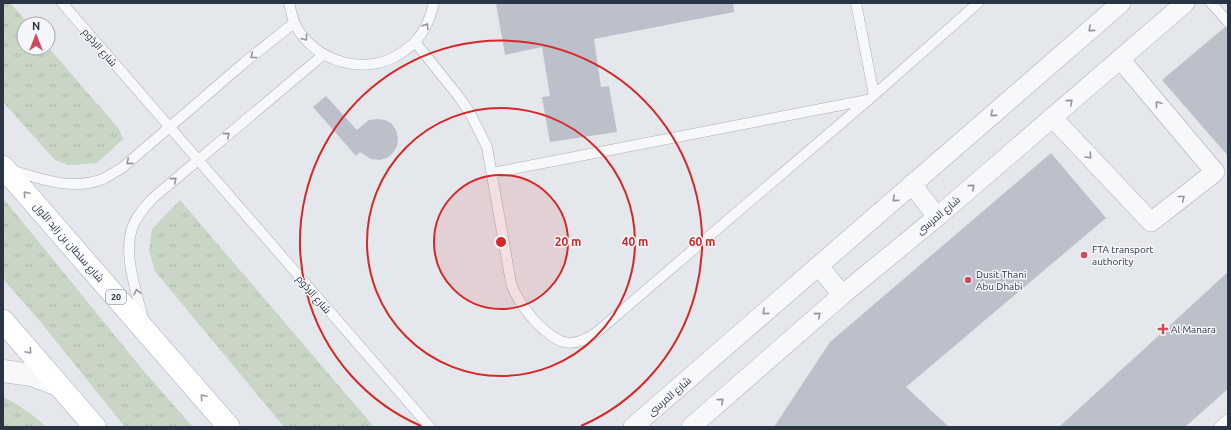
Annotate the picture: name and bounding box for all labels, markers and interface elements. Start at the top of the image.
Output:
north arrow [16,16,56,56]
text: N [32,20,40,32]
one-way arrow [421,23,428,30]
one-way arrow [1088,24,1096,31]
street label: شارع الردُوم [79,26,119,70]
one-way arrow [300,33,307,40]
one-way arrow [250,51,257,58]
one-way arrow [1065,99,1073,107]
one-way arrow [1156,102,1163,109]
one-way arrow [990,109,998,116]
one-way arrow [222,133,230,140]
one-way arrow [1084,151,1091,159]
one-way arrow [126,157,133,164]
one-way arrow [170,177,177,184]
one-way arrow [967,184,974,191]
one-way arrow [24,191,31,198]
one-way arrow [892,194,900,202]
street label: شارع المرسى [914,194,963,237]
one-way arrow [1177,196,1184,203]
street label: شارع سلطان بن زايد الأول [31,201,106,285]
centre of rings [494,235,508,249]
text: 20 m [555,235,581,248]
text: 40 m [622,235,648,248]
text: 60 m [689,235,715,248]
place label: FTA transport authority [1092,244,1154,267]
marker: FTA transport authority [1079,250,1089,260]
place label: Dusit Thani Abu Dhabi [976,269,1026,292]
street label: شارع الردُوم [293,273,333,317]
marker: Dusit Thani Abu Dhabi [963,275,973,285]
one-way arrow [133,288,141,295]
road number: 20 [106,290,126,304]
one-way arrow [763,308,770,315]
one-way arrow [814,313,821,320]
marker: Al Manara [1158,324,1168,334]
place label: Al Manara [1171,324,1216,335]
one-way arrow [24,346,31,353]
street label: شارع المرسى [646,375,694,419]
one-way arrow [201,395,208,402]
one-way arrow [716,399,724,406]

